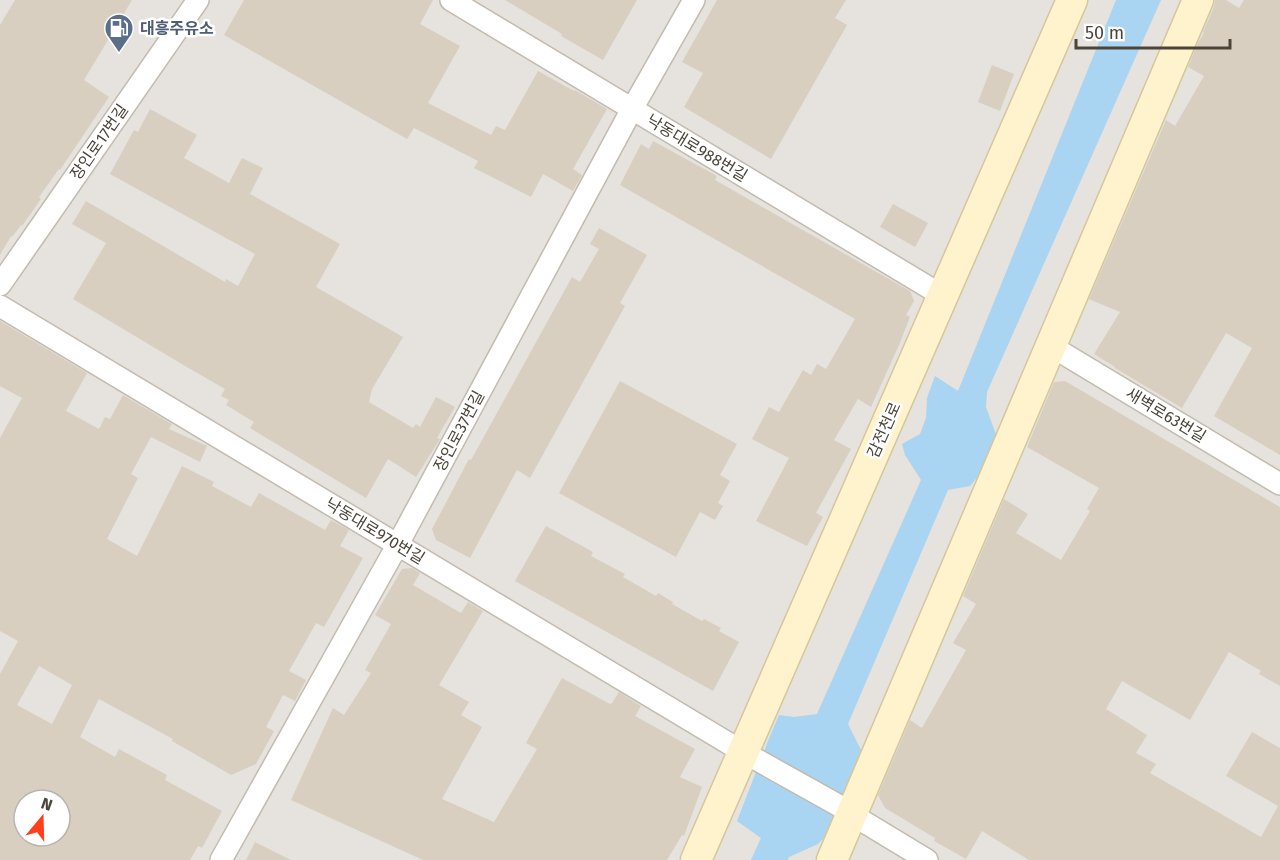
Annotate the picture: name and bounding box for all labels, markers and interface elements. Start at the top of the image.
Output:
fuel station icon: 대흥주유소 [103,12,135,54]
scale bar [1076,12,1230,50]
place label: 대흥주유소 [140,19,214,38]
text: 50 m [1085,22,1124,44]
street label: 장인로17번길 [66,101,132,183]
street label: 낙동대로988번길 [643,110,751,186]
street label: 새벽로63번길 [1123,384,1209,446]
street label: 장인로37번길 [430,387,488,475]
street label: 감전천로 [863,399,905,461]
street label: 낙동대로970번길 [322,494,428,568]
north arrow [12,788,72,848]
text: N [39,794,55,815]

